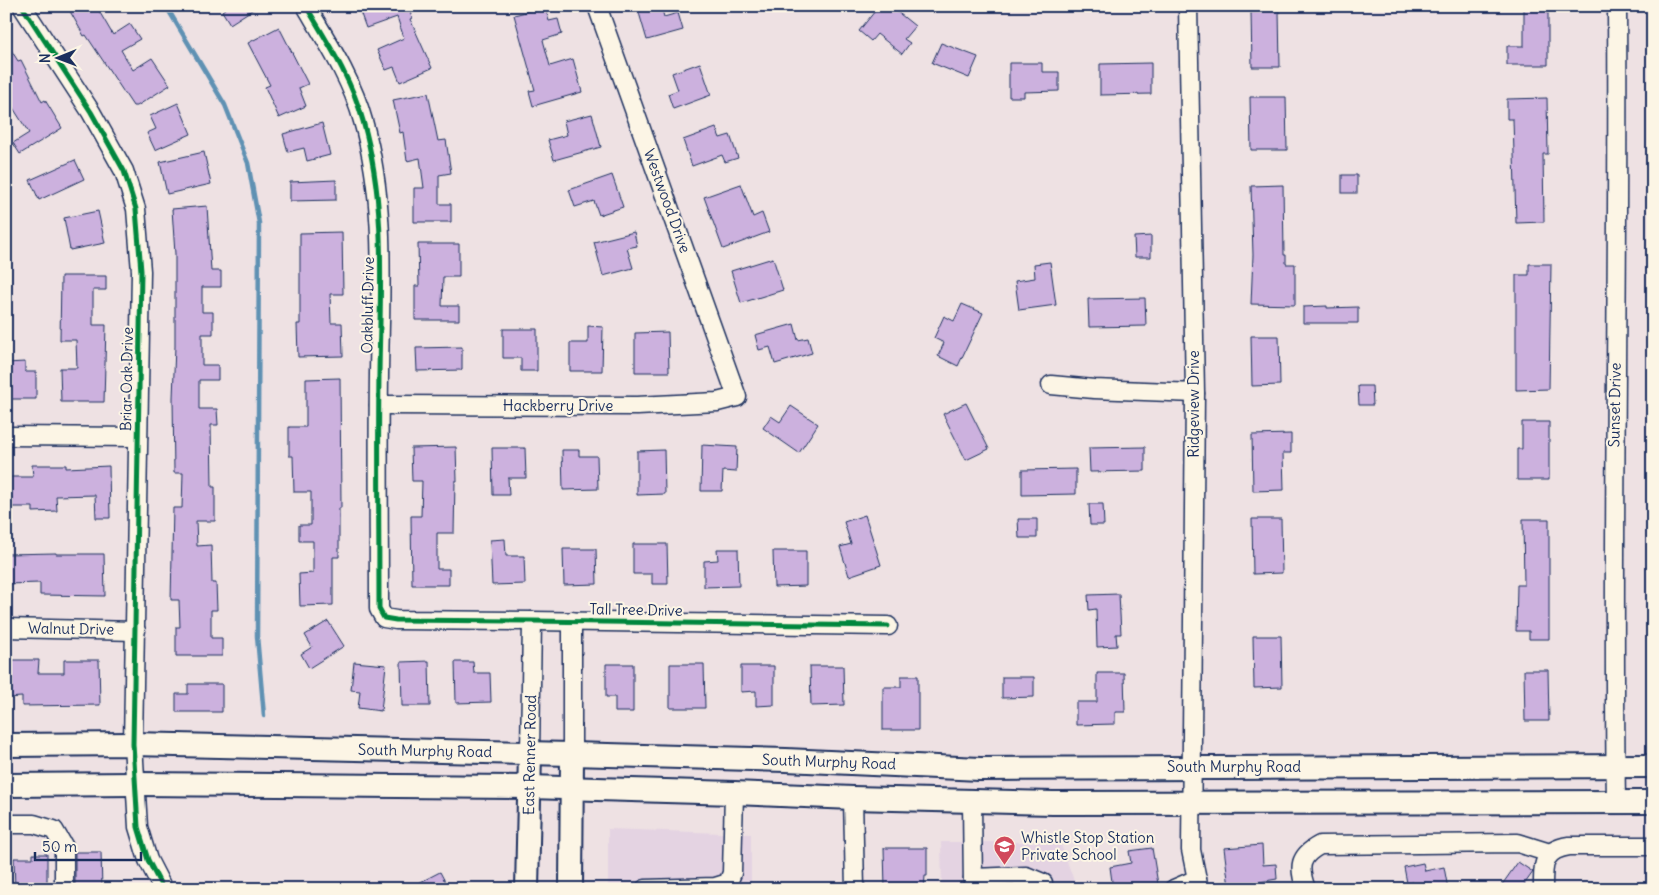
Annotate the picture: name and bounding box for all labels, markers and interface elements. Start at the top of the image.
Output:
north arrow [32,32,82,82]
text: N [36,53,54,63]
street label: Westwood Drive [640,146,695,256]
street label: Oakbluff Drive [357,256,378,354]
street label: Briar Oak Drive [116,327,137,431]
street label: Ridgeview Drive [1184,350,1203,458]
street label: Sunset Drive [1604,362,1625,448]
street label: Hackberry Drive [503,396,613,415]
street label: Tall Tree Drive [589,599,683,620]
street label: Walnut Drive [28,618,114,639]
street label: East Renner Road [519,695,540,815]
street label: South Murphy Road [358,740,492,761]
street label: South Murphy Road [762,750,897,773]
street label: South Murphy Road [1167,757,1301,776]
place label: Whistle Stop Station Private School [1021,828,1155,864]
scale bar [35,830,141,862]
school or university icon: Whistle Stop Station Private School [993,835,1017,866]
text: 50 m [42,837,77,856]

